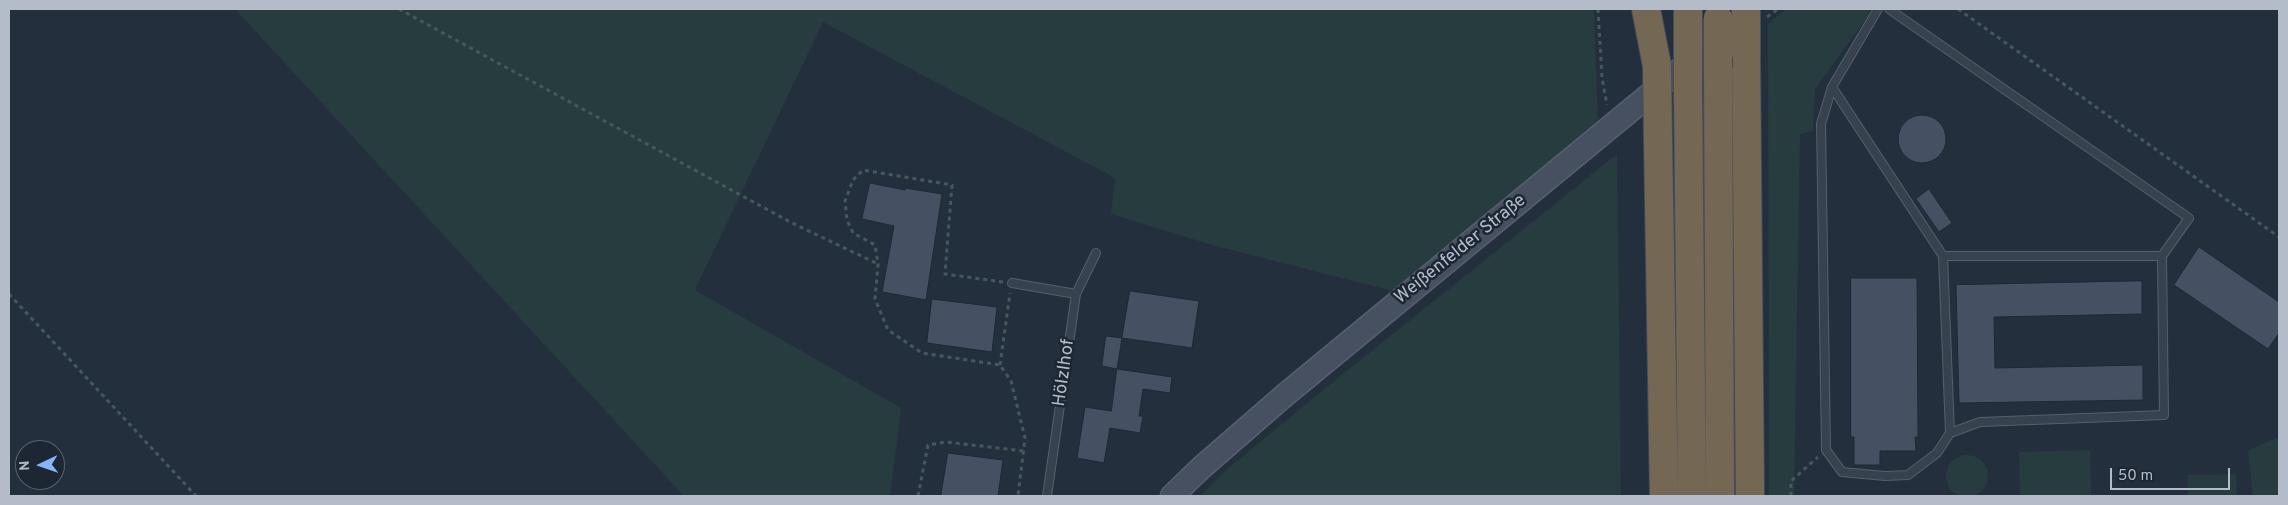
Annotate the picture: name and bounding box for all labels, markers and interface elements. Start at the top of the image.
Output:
street label: Weißenfelder Straße [1391,190,1531,310]
street label: Hölzlhof [1050,338,1080,408]
north arrow [15,440,65,490]
scale bar [2113,458,2233,490]
text: N [17,460,34,471]
text: 50 m [2118,467,2153,486]

